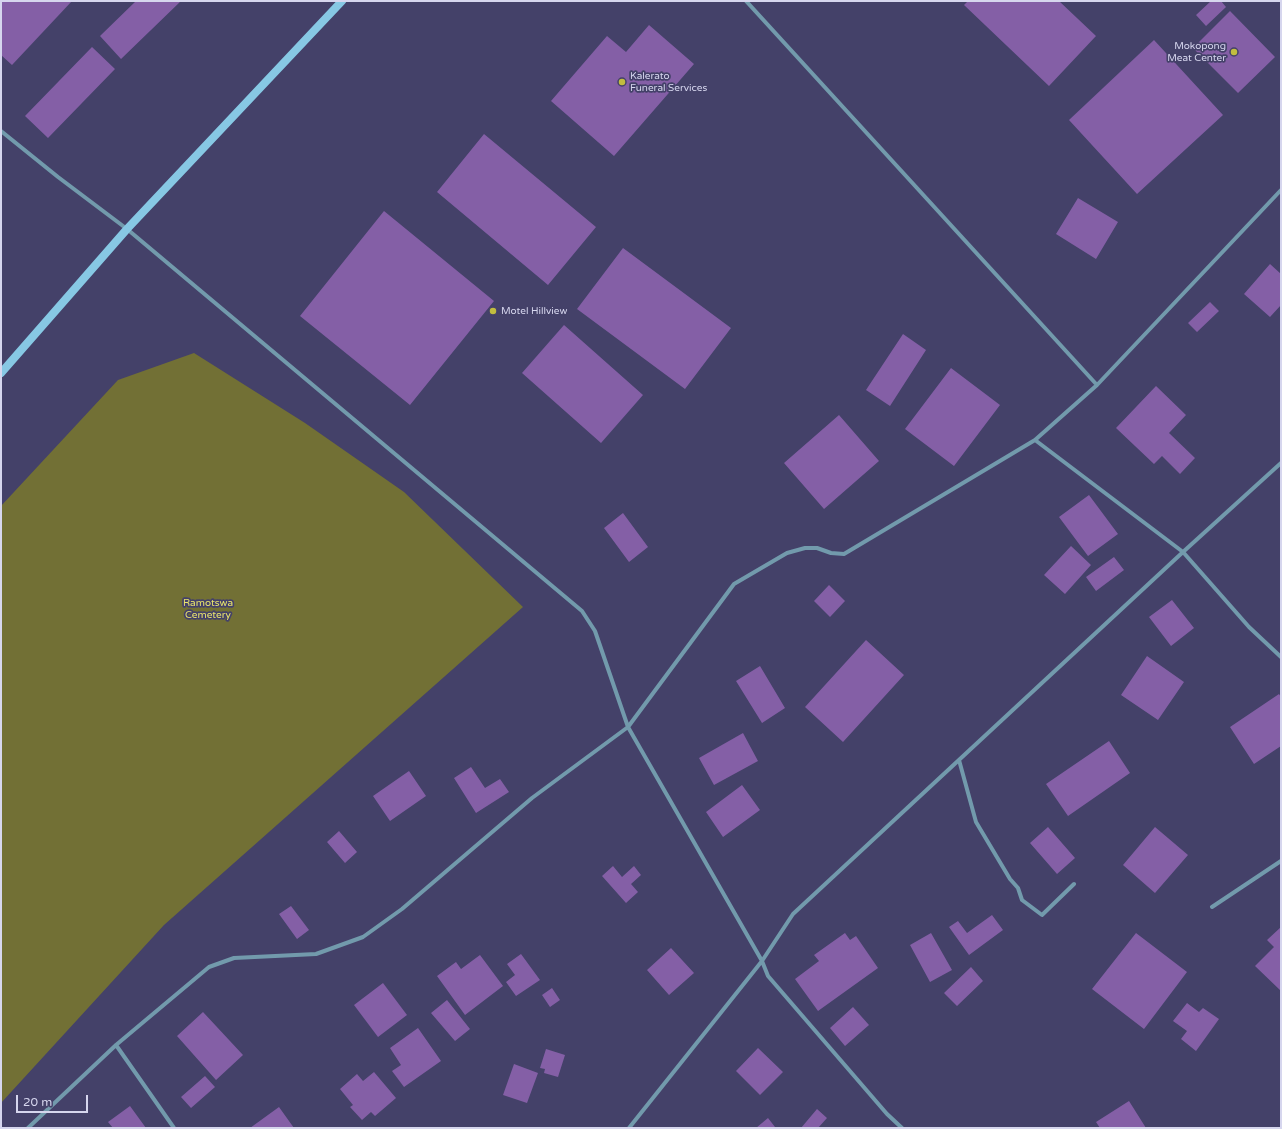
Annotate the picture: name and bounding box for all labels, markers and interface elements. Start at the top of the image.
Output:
place label: Mokopong Meat Center [1167,40,1226,64]
marker: Mokopong Meat Center [1229,47,1239,57]
place label: Kalerato Funeral Services [630,70,707,94]
marker: Kalerato Funeral Services [617,77,627,87]
place label: Motel Hillview [501,305,567,317]
marker: Motel Hillview [488,306,498,316]
park label: Ramotswa Cemetery [183,597,233,620]
scale bar [18,1087,90,1113]
text: 20 m [23,1095,52,1109]

